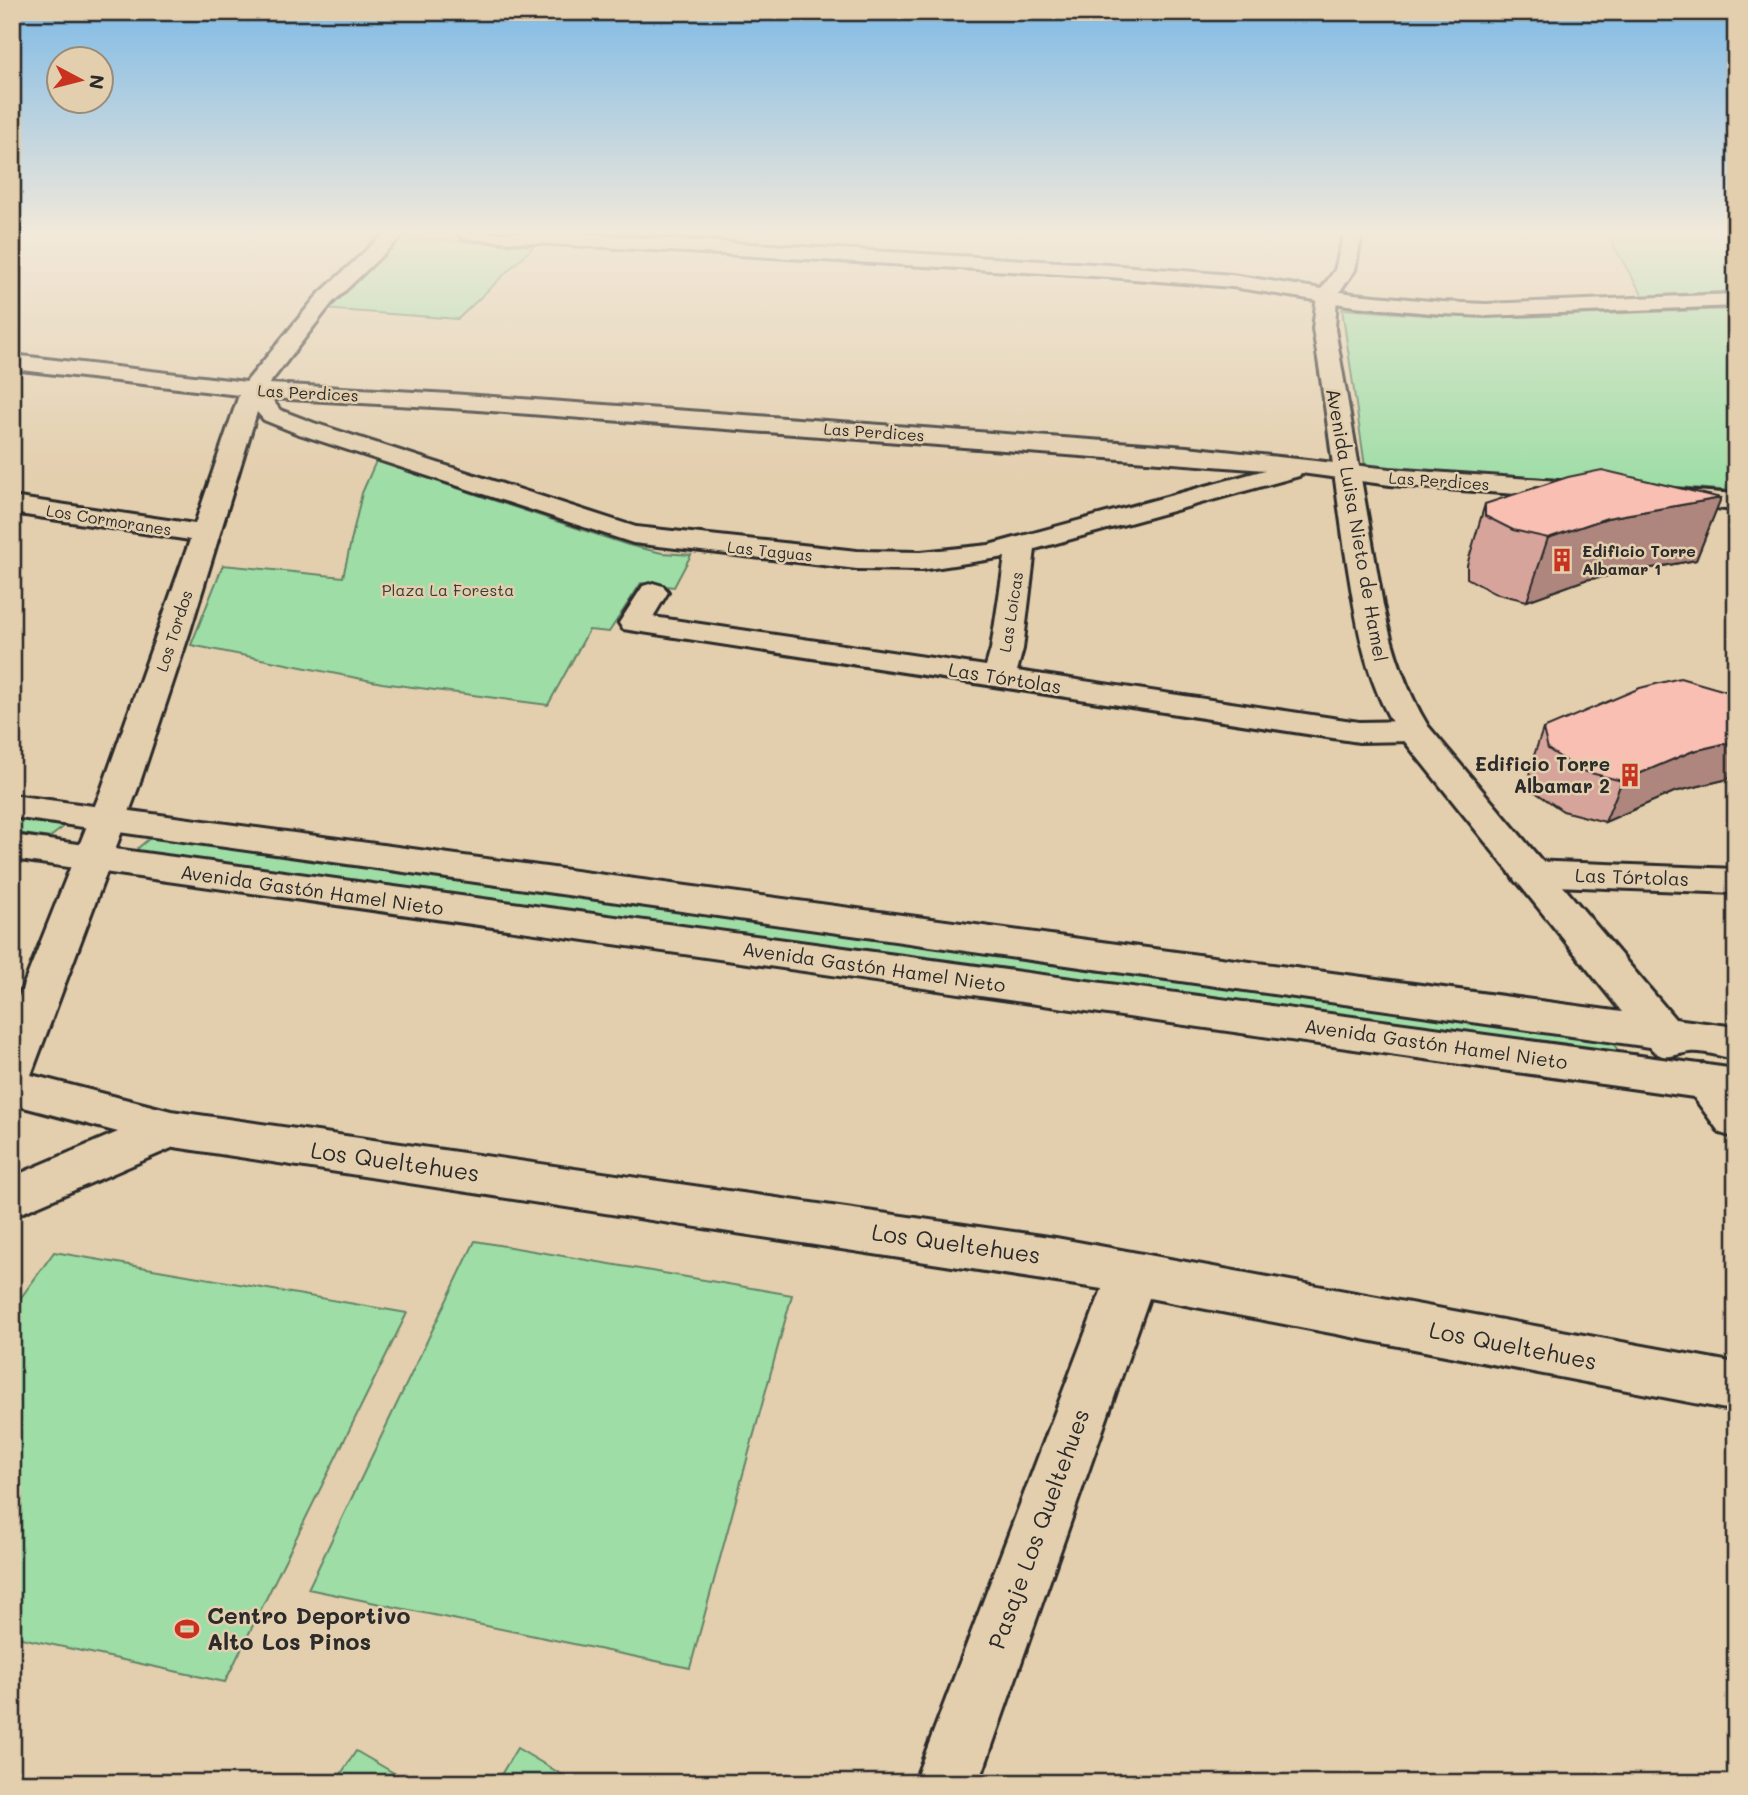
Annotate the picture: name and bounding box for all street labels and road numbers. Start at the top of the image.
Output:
street label: Las Perdices [257,379,359,406]
street label: Avenida Luisa Nieto de Hamel [1321,386,1394,663]
street label: Las Perdices [823,417,925,446]
street label: Las Perdices [1388,466,1490,495]
street label: Los Cormoranes [45,499,173,540]
street label: Las Taguas [726,536,814,565]
street label: Las Loicas [994,570,1027,654]
street label: Los Tordos [150,587,197,674]
street label: Las Tórtolas [947,656,1063,699]
street label: Avenida Gastón Hamel Nieto [179,859,445,920]
street label: Las Tórtolas [1575,862,1689,891]
street label: Avenida Gastón Hamel Nieto [741,936,1007,997]
street label: Avenida Gastón Hamel Nieto [1303,1013,1569,1074]
street label: Los Queltehues [309,1134,481,1188]
street label: Los Queltehues [870,1216,1042,1270]
street label: Los Queltehues [1427,1314,1600,1376]
street label: Pasaje Los Queltehues [981,1404,1095,1653]

